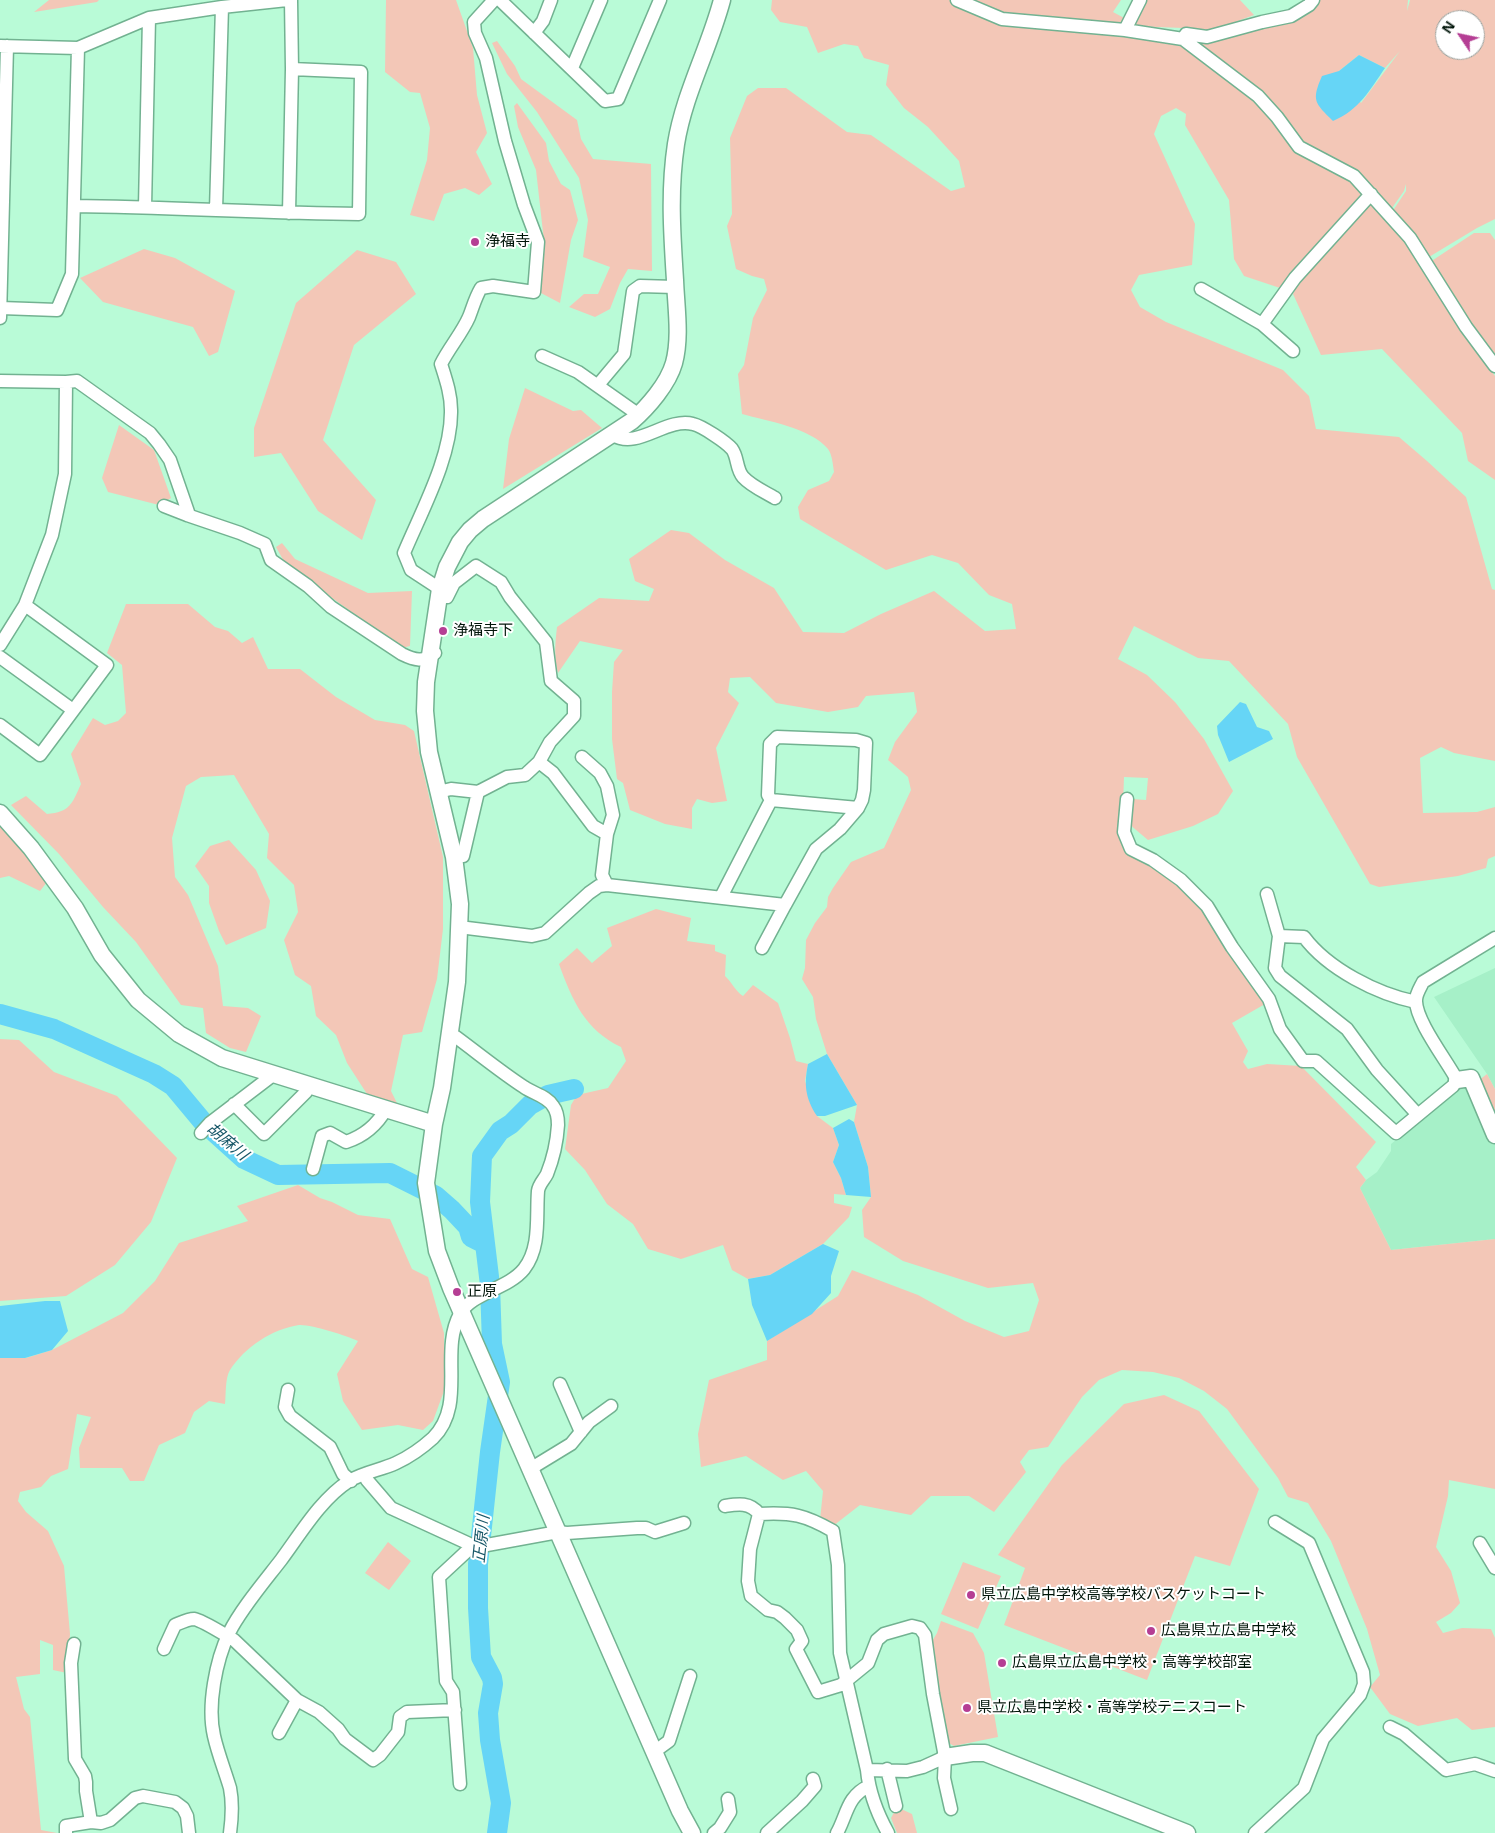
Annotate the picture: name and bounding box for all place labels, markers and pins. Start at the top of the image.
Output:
place label: 浄福寺 [485,233,530,251]
marker: 浄福寺 [469,236,481,248]
place label: 浄福寺下 [453,622,513,640]
marker: 浄福寺下 [437,625,449,637]
place label: 正原 [467,1283,497,1301]
marker: 正原 [451,1286,463,1298]
place label: 県立広島中学校高等学校バスケットコート [981,1586,1266,1604]
marker: 県立広島中学校高等学校バスケットコート [965,1589,977,1601]
place label: 広島県立広島中学校 [1161,1622,1296,1640]
marker: 広島県立広島中学校 [1145,1625,1157,1637]
place label: 広島県立広島中学校・高等学校部室 [1012,1654,1252,1672]
marker: 広島県立広島中学校・高等学校部室 [996,1657,1008,1669]
place label: 県立広島中学校・高等学校テニスコート [977,1699,1247,1717]
marker: 県立広島中学校・高等学校テニスコート [961,1702,973,1714]

